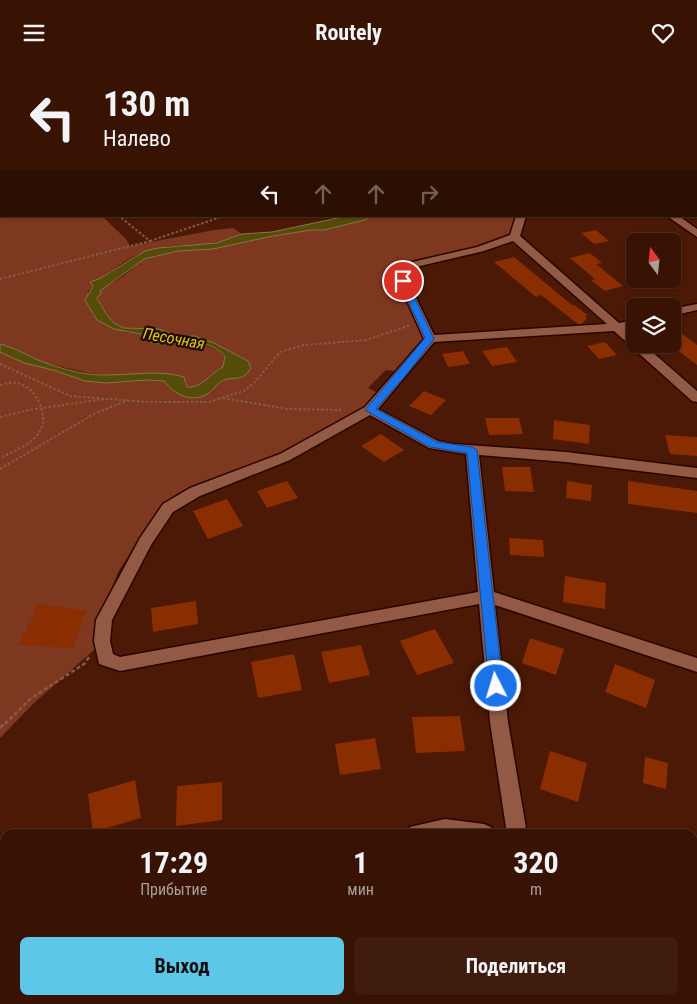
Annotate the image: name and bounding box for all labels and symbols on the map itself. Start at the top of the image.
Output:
north arrow [626,233,681,287]
pin [382,260,424,302]
water label: Песочная [142,324,207,353]
position arrow [469,659,521,711]

